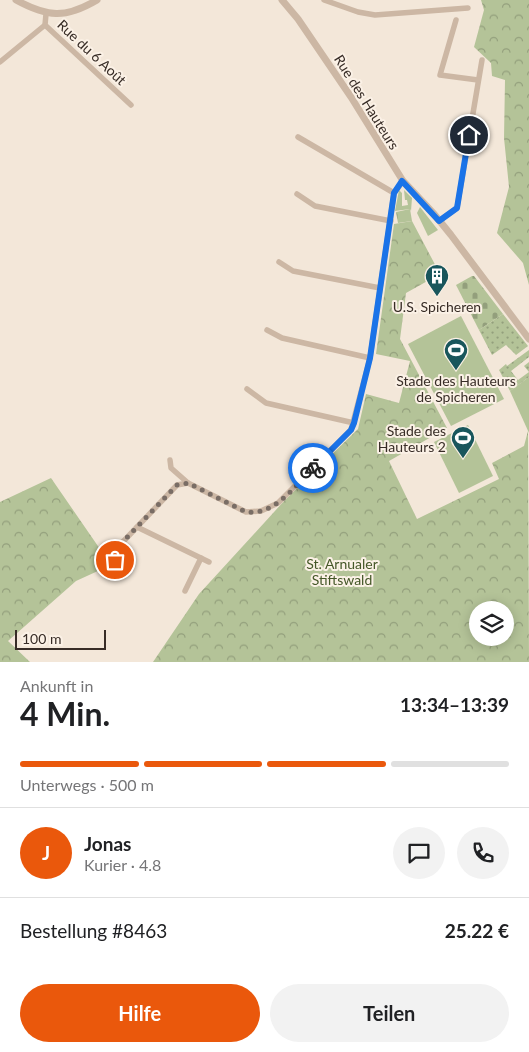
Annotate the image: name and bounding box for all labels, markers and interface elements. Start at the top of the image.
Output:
street label: Rue du 6 Août [54,16,130,88]
street label: Rue des Hauteurs [331,51,403,153]
pin [448,114,490,156]
icon: home [455,121,483,149]
building icon: U.S. Spicheren [424,263,450,297]
place label: U.S. Spicheren [393,298,481,315]
sports icon: Stade des Hauteurs de Spicheren [443,337,469,371]
place label: Stade des Hauteurs de Spicheren [396,372,516,405]
place label: Stade des Hauteurs 2 [378,422,446,455]
sports icon: Stade des Hauteurs 2 [450,425,476,459]
courier [288,443,338,493]
icon: bike [299,454,327,482]
pin [94,539,136,581]
icon: bag [101,546,129,574]
park label: St. Arnualer Stiftswald [306,555,378,588]
map controls [469,601,514,646]
button: layers [469,601,514,646]
scale bar [15,627,106,650]
text: 100 m [22,630,61,647]
text: Ankunft in [20,676,93,695]
text: 13:34–13:39 [400,693,509,716]
text: 4 Min. [20,694,110,733]
text: Unterwegs · 500 m [20,775,154,794]
button: chat [393,827,445,879]
button: phone [457,827,509,879]
text: Jonas [84,832,131,855]
text: J [42,841,50,864]
text: Kurier · 4.8 [84,855,161,874]
text: Bestellung #8463 [20,919,167,942]
text: 25.22 € [445,919,509,942]
button: Hilfe [20,984,260,1042]
button: Teilen [270,984,509,1042]

